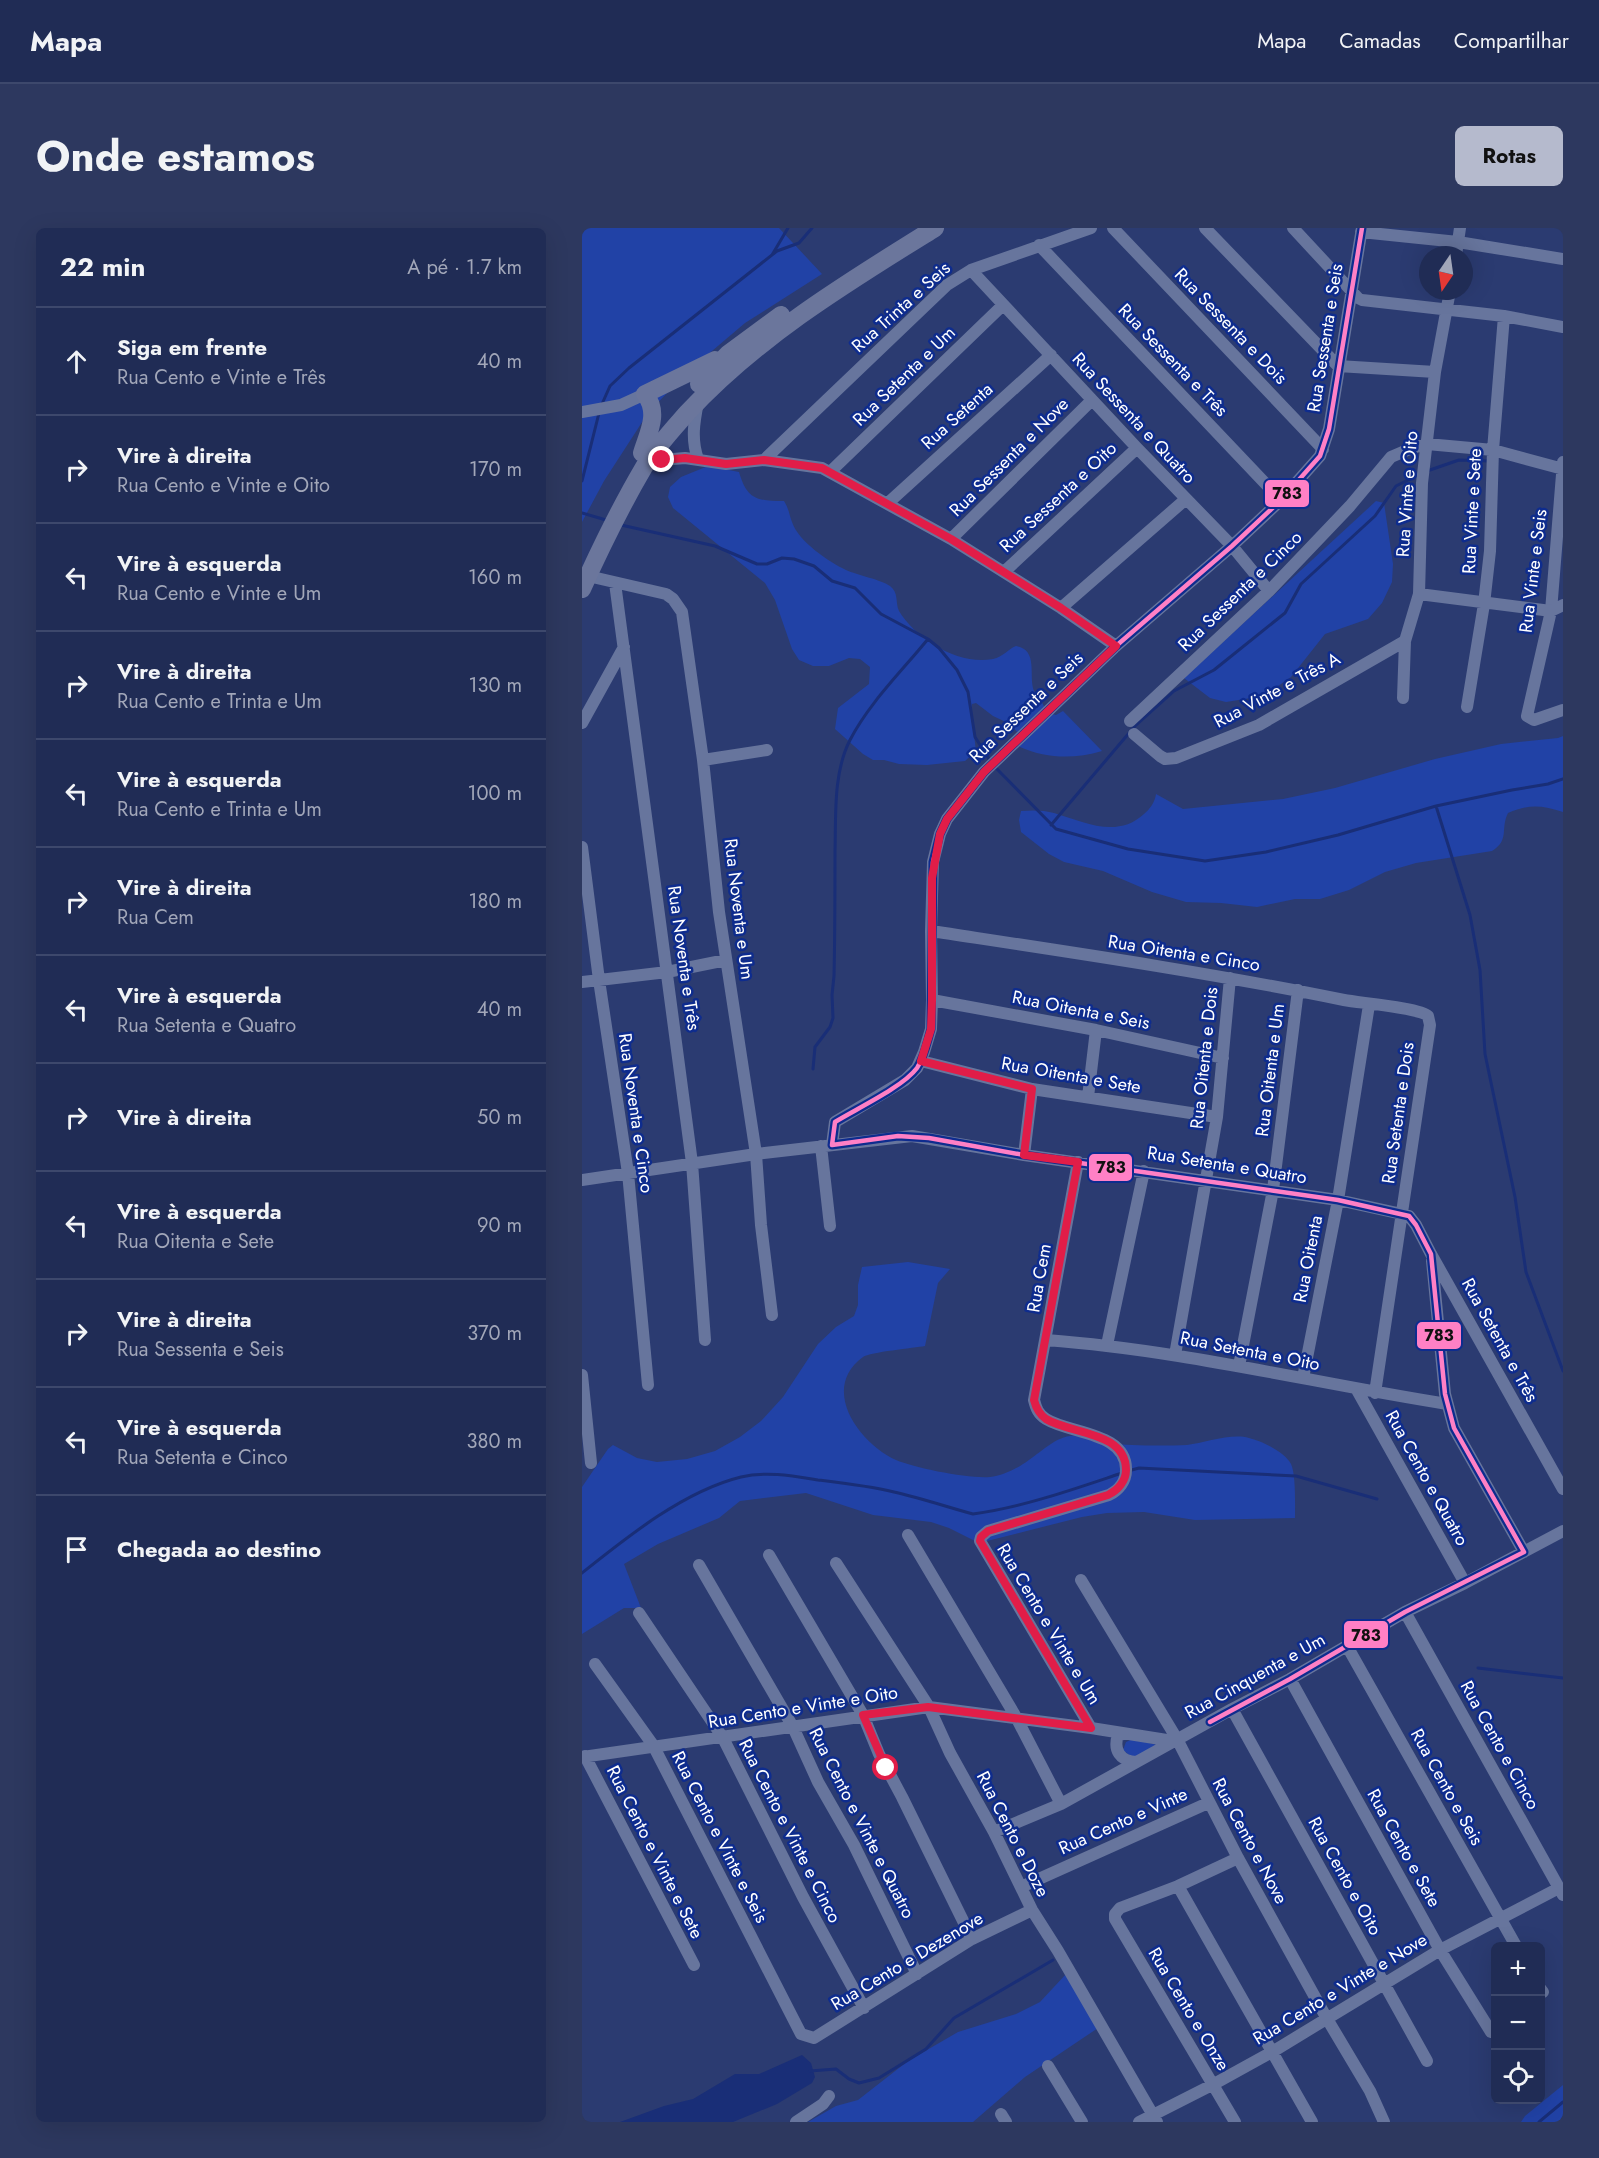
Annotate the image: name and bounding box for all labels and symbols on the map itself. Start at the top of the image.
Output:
north arrow [1419,246,1473,300]
street label: Rua Trinta e Seis [846,256,956,358]
street label: Rua Sessenta e Dois [1169,262,1293,390]
street label: Rua Sessenta e Seis [1300,262,1350,414]
street label: Rua Sessenta e Três [1112,298,1234,422]
street label: Rua Setenta e Um [848,322,960,430]
street label: Rua Sessenta e Quatro [1066,346,1202,490]
street label: Rua Setenta [917,378,997,454]
street label: Rua Sessenta e Nove [943,391,1075,523]
street label: Rua Vinte e Oito [1390,430,1424,558]
street label: Rua Sessenta e Oito [994,436,1123,558]
route end [648,446,674,472]
street label: Rua Vinte e Sete [1456,447,1488,575]
line badge: 783 [1264,479,1310,508]
text: 783 [1272,482,1302,505]
street label: Rua Vinte e Seis [1513,508,1553,634]
street label: Rua Sessenta e Cinco [1172,525,1308,657]
street label: Rua Sessenta e Seis [963,646,1089,768]
street label: Rua Vinte e Três A [1209,646,1345,734]
street label: Rua Noventa e Um [717,837,761,981]
street label: Rua Noventa e Três [661,884,707,1032]
street label: Rua Oitenta e Cinco [1106,928,1262,978]
street label: Rua Oitenta e Seis [1010,984,1152,1036]
street label: Rua Oitenta e Dois [1184,986,1224,1130]
street label: Rua Oitenta e Um [1249,1002,1291,1138]
street label: Rua Noventa e Cinco [612,1031,660,1195]
street label: Rua Setenta e Dois [1375,1040,1421,1186]
street label: Rua Oitenta e Sete [999,1050,1143,1100]
street label: Rua Setenta e Quatro [1145,1140,1309,1190]
line badge: 783 [1088,1153,1133,1182]
text: 783 [1096,1156,1126,1179]
street label: Rua Oitenta [1287,1213,1329,1305]
street label: Rua Cem [1020,1242,1058,1314]
street label: Rua Setenta e Três [1455,1273,1545,1407]
line badge: 783 [1416,1321,1462,1350]
text: 783 [1424,1324,1454,1347]
street label: Rua Setenta e Oito [1178,1325,1322,1377]
street label: Rua Cento e Quatro [1379,1406,1475,1551]
street label: Rua Cento e Vinte e Um [991,1539,1107,1709]
line badge: 783 [1343,1620,1389,1649]
text: 783 [1351,1624,1381,1647]
street label: Rua Cinquenta e Um [1180,1627,1330,1725]
street label: Rua Cento e Cinco [1454,1676,1546,1814]
street label: Rua Cento e Vinte e Oito [706,1679,900,1735]
street label: Rua Cento e Vinte e Quatro [803,1723,922,1923]
street label: Rua Cento e Seis [1404,1724,1490,1850]
street label: Rua Cento e Vinte e Cinco [732,1734,848,1928]
street label: Rua Cento e Vinte e Seis [665,1747,775,1927]
route start [872,1754,898,1780]
street label: Rua Cento e Vinte e Sete [600,1761,710,1943]
street label: Rua Cento e Doze [970,1767,1056,1901]
street label: Rua Cento e Nove [1206,1773,1294,1909]
street label: Rua Cento e Vinte [1054,1781,1192,1861]
street label: Rua Cento e Sete [1361,1784,1447,1912]
street label: Rua Cento e Oito [1302,1812,1388,1940]
street label: Rua Cento e Dezenove [826,1905,988,2017]
street label: Rua Cento e Vinte e Nove [1248,1927,1432,2051]
street label: Rua Cento e Onze [1142,1942,1236,2076]

